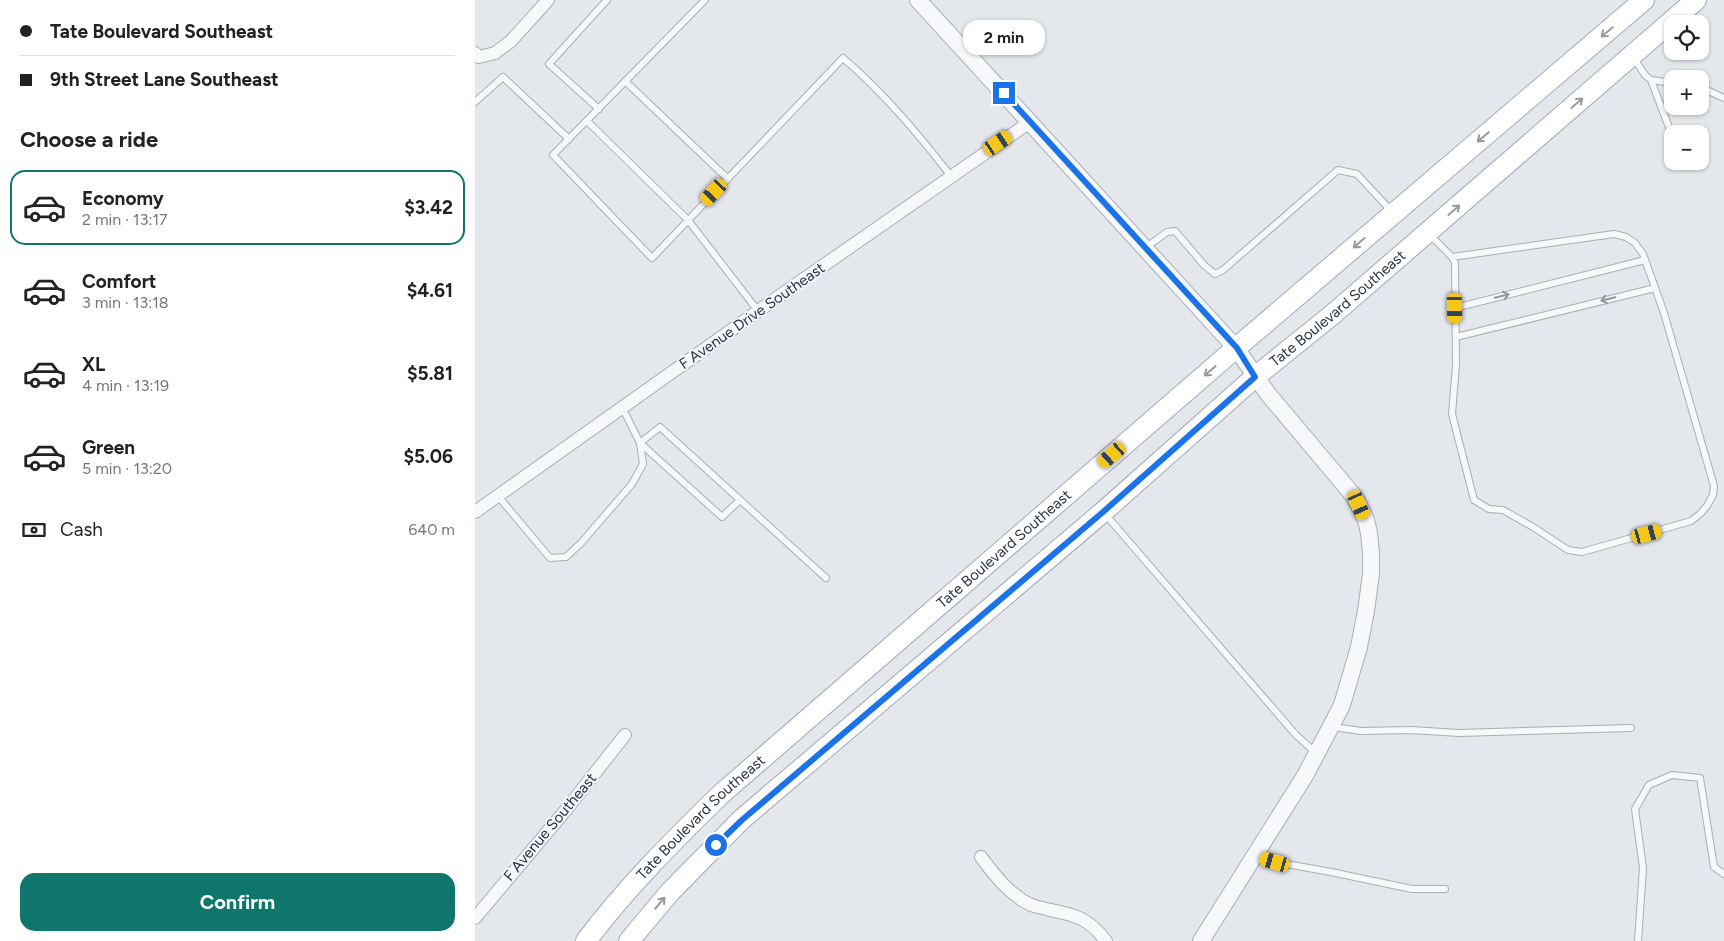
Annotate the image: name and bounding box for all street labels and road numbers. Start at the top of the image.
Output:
street label: Tate Boulevard Southeast [1266,246,1410,371]
street label: F Avenue Drive Southeast [676,259,828,373]
street label: Tate Boulevard Southeast [933,486,1075,612]
street label: Tate Boulevard Southeast [633,751,769,883]
street label: F Avenue Southeast [500,769,601,885]

